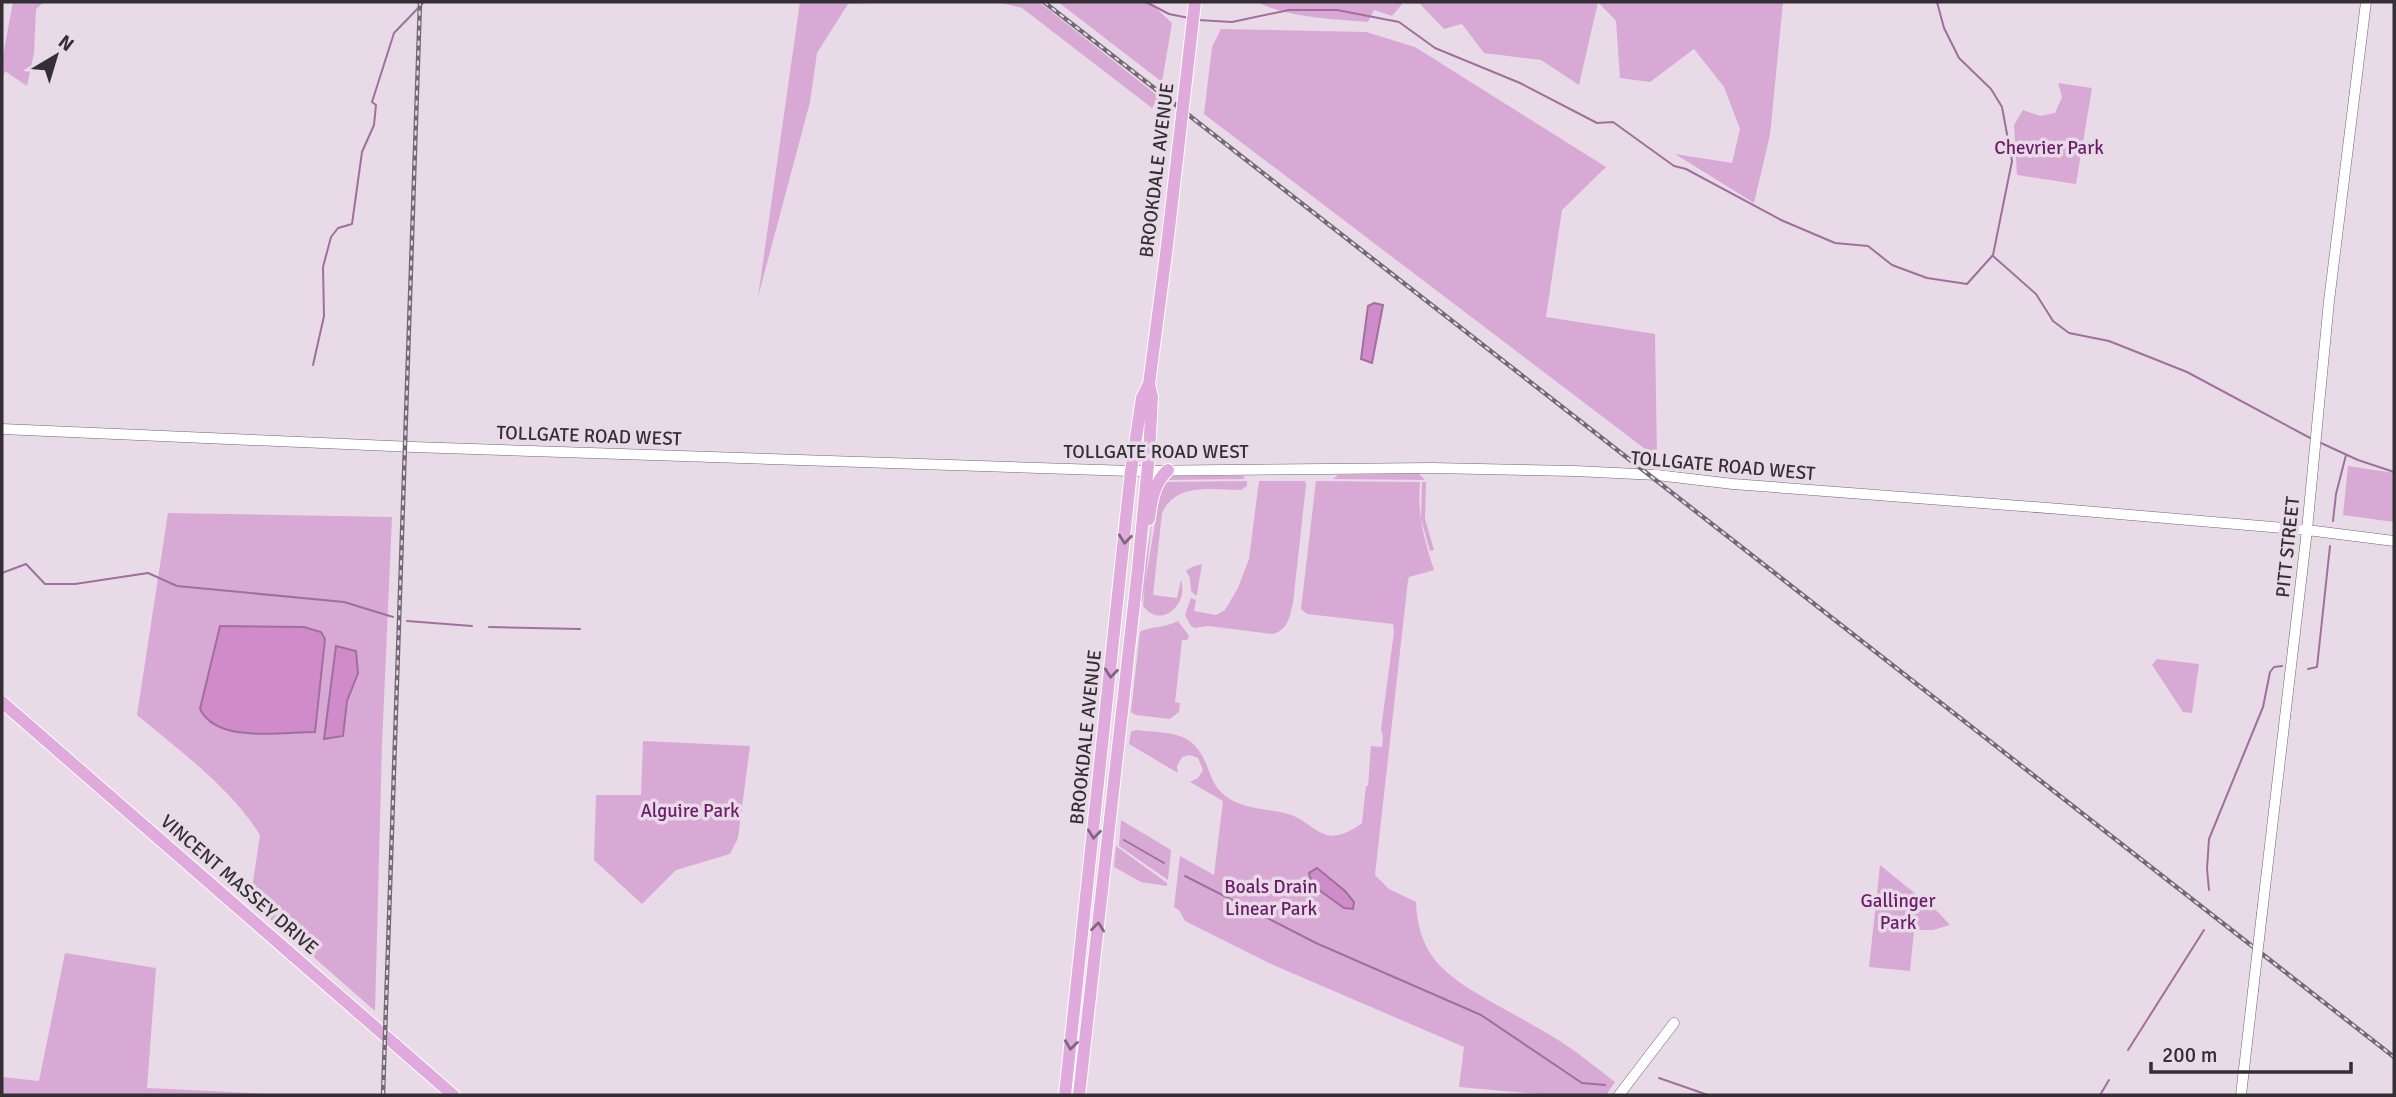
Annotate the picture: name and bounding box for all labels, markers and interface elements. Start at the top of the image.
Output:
north arrow [21,21,91,91]
text: N [53,30,78,57]
street label: BROOKDALE AVENUE [1134,81,1180,259]
park label: Chevrier Park [1994,136,2104,160]
street label: TOLLGATE ROAD WEST [496,421,683,451]
street label: TOLLGATE ROAD WEST [1063,440,1249,464]
street label: TOLLGATE ROAD WEST [1630,446,1817,486]
street label: PITT STREET [2271,495,2305,599]
one-way arrow [1118,533,1133,544]
street label: BROOKDALE AVENUE [1065,648,1107,826]
one-way arrow [1104,668,1119,679]
park label: Alguire Park [640,799,740,823]
street label: VINCENT MASSEY DRIVE [155,810,323,960]
one-way arrow [1087,829,1102,840]
park label: Boals Drain Linear Park [1224,875,1318,921]
park label: Gallinger Park [1861,889,1935,935]
one-way arrow [1090,921,1105,932]
scale bar [2151,1030,2350,1074]
one-way arrow [1064,1039,1079,1050]
text: 200 m [2162,1042,2217,1068]

